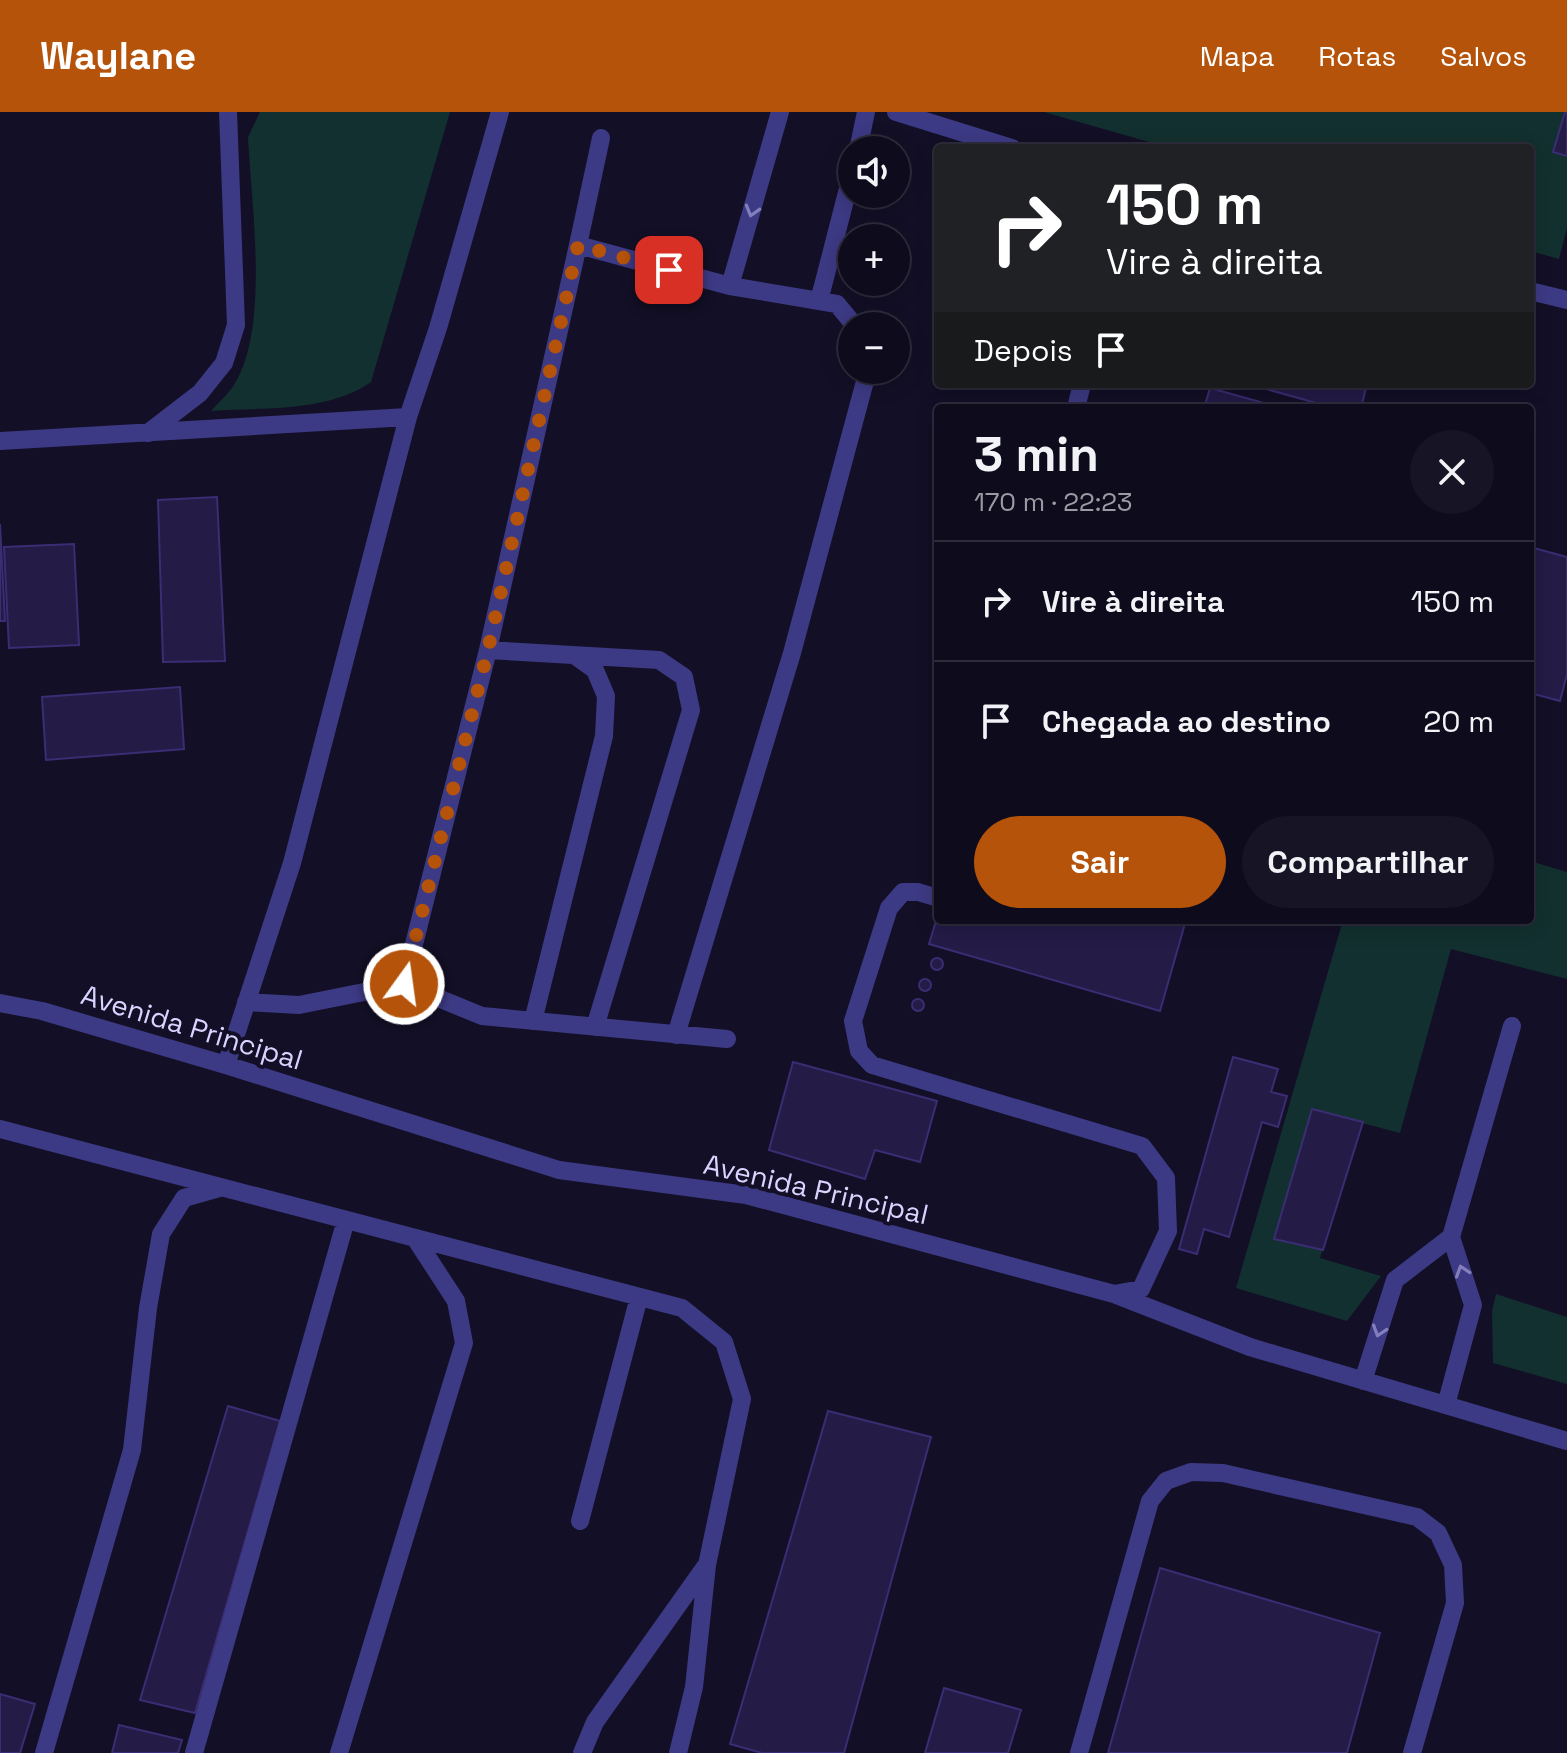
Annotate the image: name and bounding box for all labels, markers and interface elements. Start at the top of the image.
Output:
text: Waylane [40,32,196,80]
text: Mapa [1200,38,1274,74]
text: Rotas [1318,38,1396,74]
text: Salvos [1440,38,1527,74]
map controls [838,136,910,384]
button: sound [838,136,910,208]
text: 150 m [1106,169,1263,240]
icon: right [974,176,1078,280]
one-way arrow [745,203,761,217]
button: + [838,224,910,296]
pin [635,236,703,304]
text: Vire à direita [1106,239,1323,285]
icon: arrive [647,248,691,292]
button: − [838,312,910,384]
icon: arrive [1089,328,1133,372]
text: Depois [974,331,1073,370]
text: 3 min [974,424,1099,485]
button: close [1410,430,1494,514]
text: 170 m · 22:23 [974,485,1133,519]
icon: right [974,579,1018,623]
text: Vire à direita [1042,582,1225,621]
text: 150 m [1411,582,1494,621]
icon: arrive [974,699,1018,743]
text: Chegada ao destino [1042,702,1331,741]
text: 20 m [1423,702,1494,741]
button: Sair [974,816,1226,908]
button: Compartilhar [1242,816,1494,908]
position arrow [362,942,446,1026]
street label: Avenida Principal [77,976,307,1078]
street label: Avenida Principal [700,1146,932,1232]
one-way arrow [1456,1264,1472,1278]
one-way arrow [1372,1323,1388,1337]

